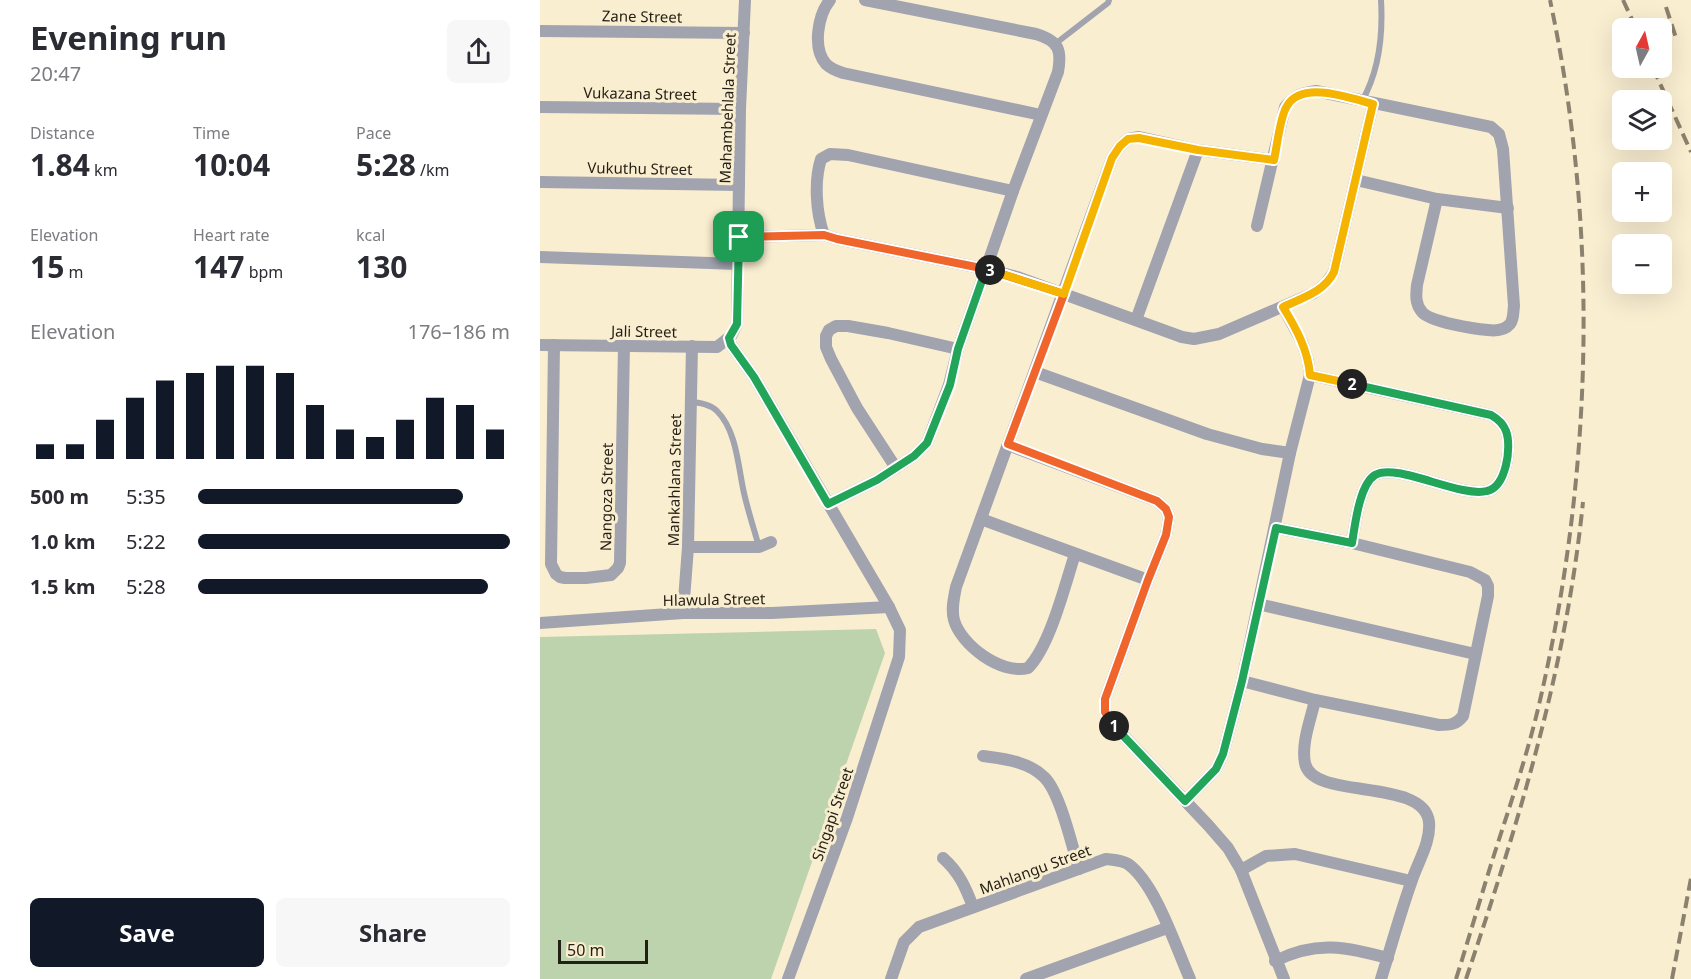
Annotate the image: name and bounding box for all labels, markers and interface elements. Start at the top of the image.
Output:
street label: Zane Street [602,5,683,27]
text: Evening run [30,15,227,60]
north arrow [1612,18,1672,78]
map controls [1612,18,1672,294]
button: share [447,20,510,83]
street label: Mahambehlala Street [714,32,740,184]
text: 20:47 [30,60,81,87]
street label: Vukazana Street [583,82,697,104]
button: layers [1612,90,1672,150]
text: Distance [30,122,95,144]
text: Time [193,122,230,144]
text: Pace [356,122,391,144]
text: 1.84 [30,144,90,185]
text: 10:04 [193,144,270,185]
text: 5:28 [356,144,416,185]
street label: Vukuthu Street [587,157,693,179]
text: km [90,159,118,181]
text: /km [416,159,450,181]
button: + [1612,162,1672,222]
pin [713,211,764,262]
icon: arrive [722,220,755,253]
text: Elevation [30,224,98,246]
text: Heart rate [193,224,269,246]
text: kcal [356,224,385,246]
button: − [1612,234,1672,294]
text: 15 [30,246,64,287]
text: 147 [193,246,244,287]
text: 130 [356,246,407,287]
pin: 3 [975,255,1005,285]
text: 3 [985,259,995,281]
text: m [64,261,83,283]
text: bpm [244,261,283,283]
text: Elevation [30,318,115,345]
text: 176–186 m [407,318,510,345]
street label: Jali Street [609,320,678,342]
pin: 2 [1337,369,1367,399]
text: 2 [1347,373,1357,395]
street label: Mankahlana Street [663,413,685,547]
street label: Nangoza Street [595,442,617,551]
text: 500 m [30,483,89,510]
text: 5:35 [126,483,166,510]
text: 1.0 km [30,528,96,555]
text: 5:22 [126,528,166,555]
text: 1.5 km [30,573,96,600]
text: 5:28 [126,573,166,600]
street label: Hlawula Street [663,588,766,610]
pin: 1 [1099,711,1129,741]
text: 1 [1109,715,1119,737]
street label: Singapi Street [807,764,858,864]
street label: Mahlangu Street [977,839,1094,898]
button: Save [30,898,264,967]
button: Share [276,898,510,967]
scale bar [558,937,648,964]
text: 50 m [567,939,604,961]

